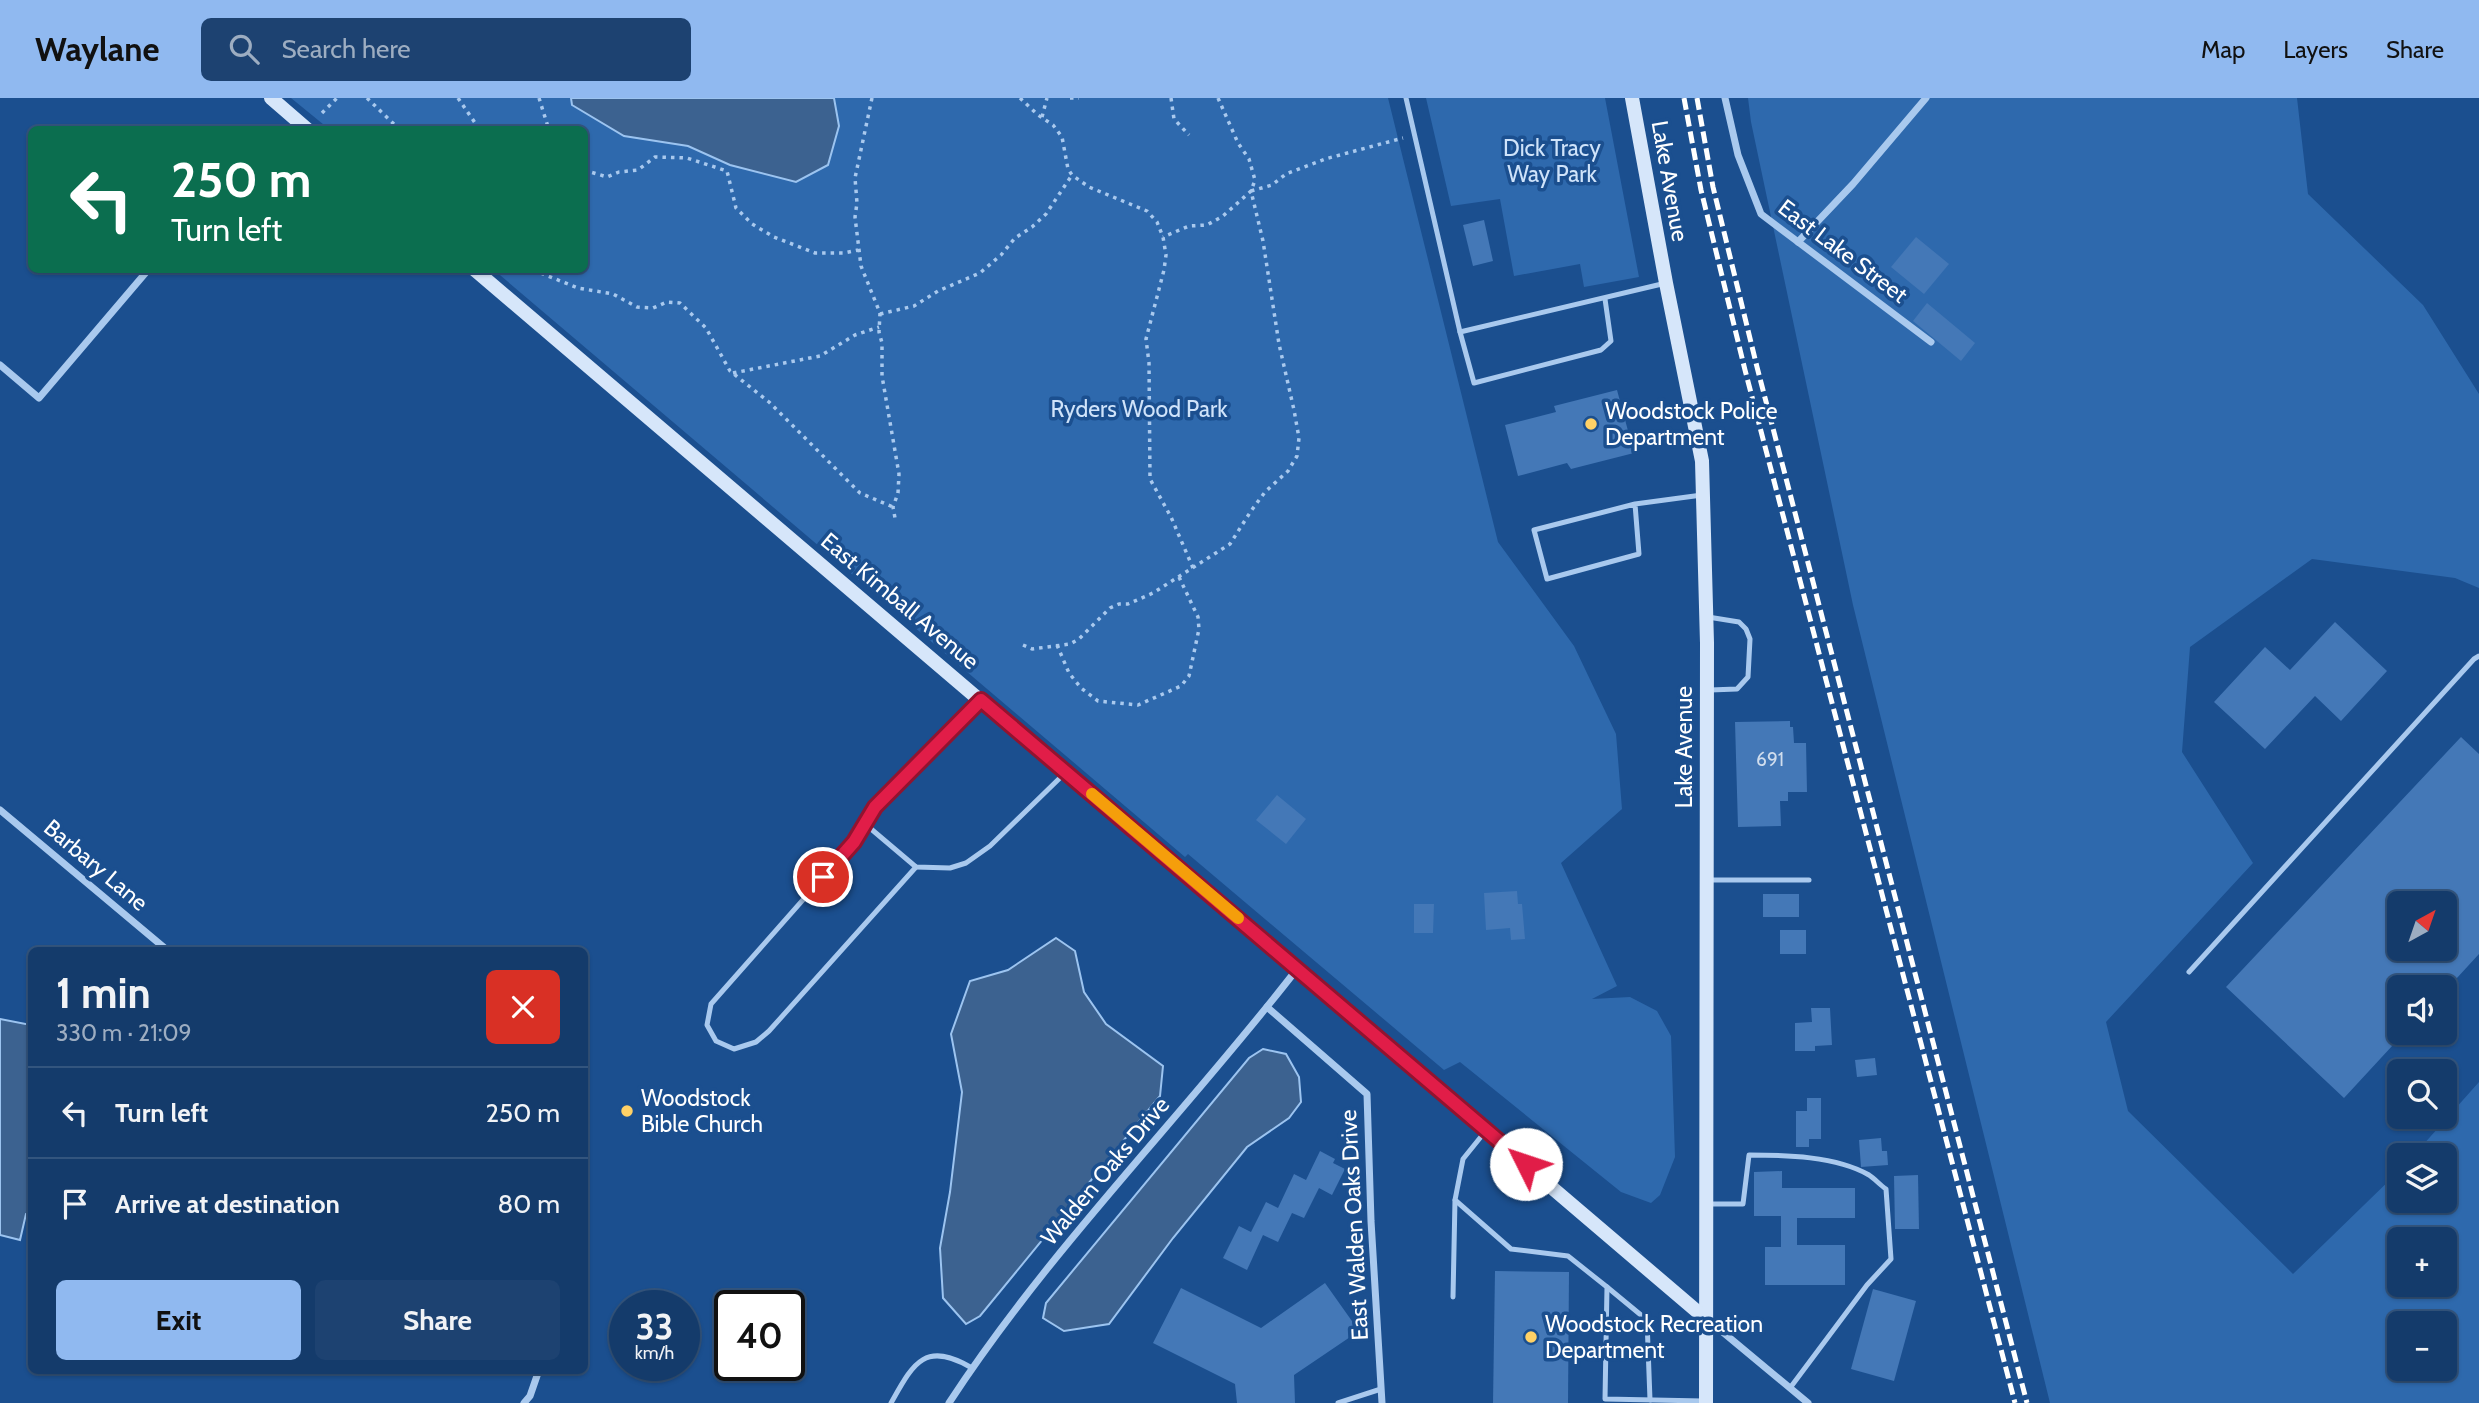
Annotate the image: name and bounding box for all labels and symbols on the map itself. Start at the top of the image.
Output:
street label: Lake Avenue [1646,118,1694,244]
park label: Dick Tracy Way Park [1503,134,1601,188]
street label: East Lake Street [1773,193,1913,309]
park label: Ryders Wood Park [1050,395,1228,423]
place label: Woodstock Police Department [1605,397,1778,451]
marker: Woodstock Police Department [1583,416,1599,432]
street label: East Kimball Avenue [815,527,985,675]
street label: Lake Avenue [1670,686,1698,808]
house number: 691 [1756,748,1784,771]
street label: Barbary Lane [38,813,154,917]
pin [793,847,853,907]
north arrow [2387,891,2457,961]
place label: Woodstock Bible Church [641,1084,763,1138]
street label: Walden Oaks Drive [1035,1091,1175,1251]
marker: Woodstock Bible Church [619,1103,635,1119]
street label: East Walden Oaks Drive [1334,1109,1374,1341]
position arrow [1489,1127,1563,1201]
speed limit sign: 40 [714,1290,805,1381]
place label: Woodstock Recreation Department [1545,1310,1763,1364]
marker: Woodstock Recreation Department [1523,1329,1539,1345]

